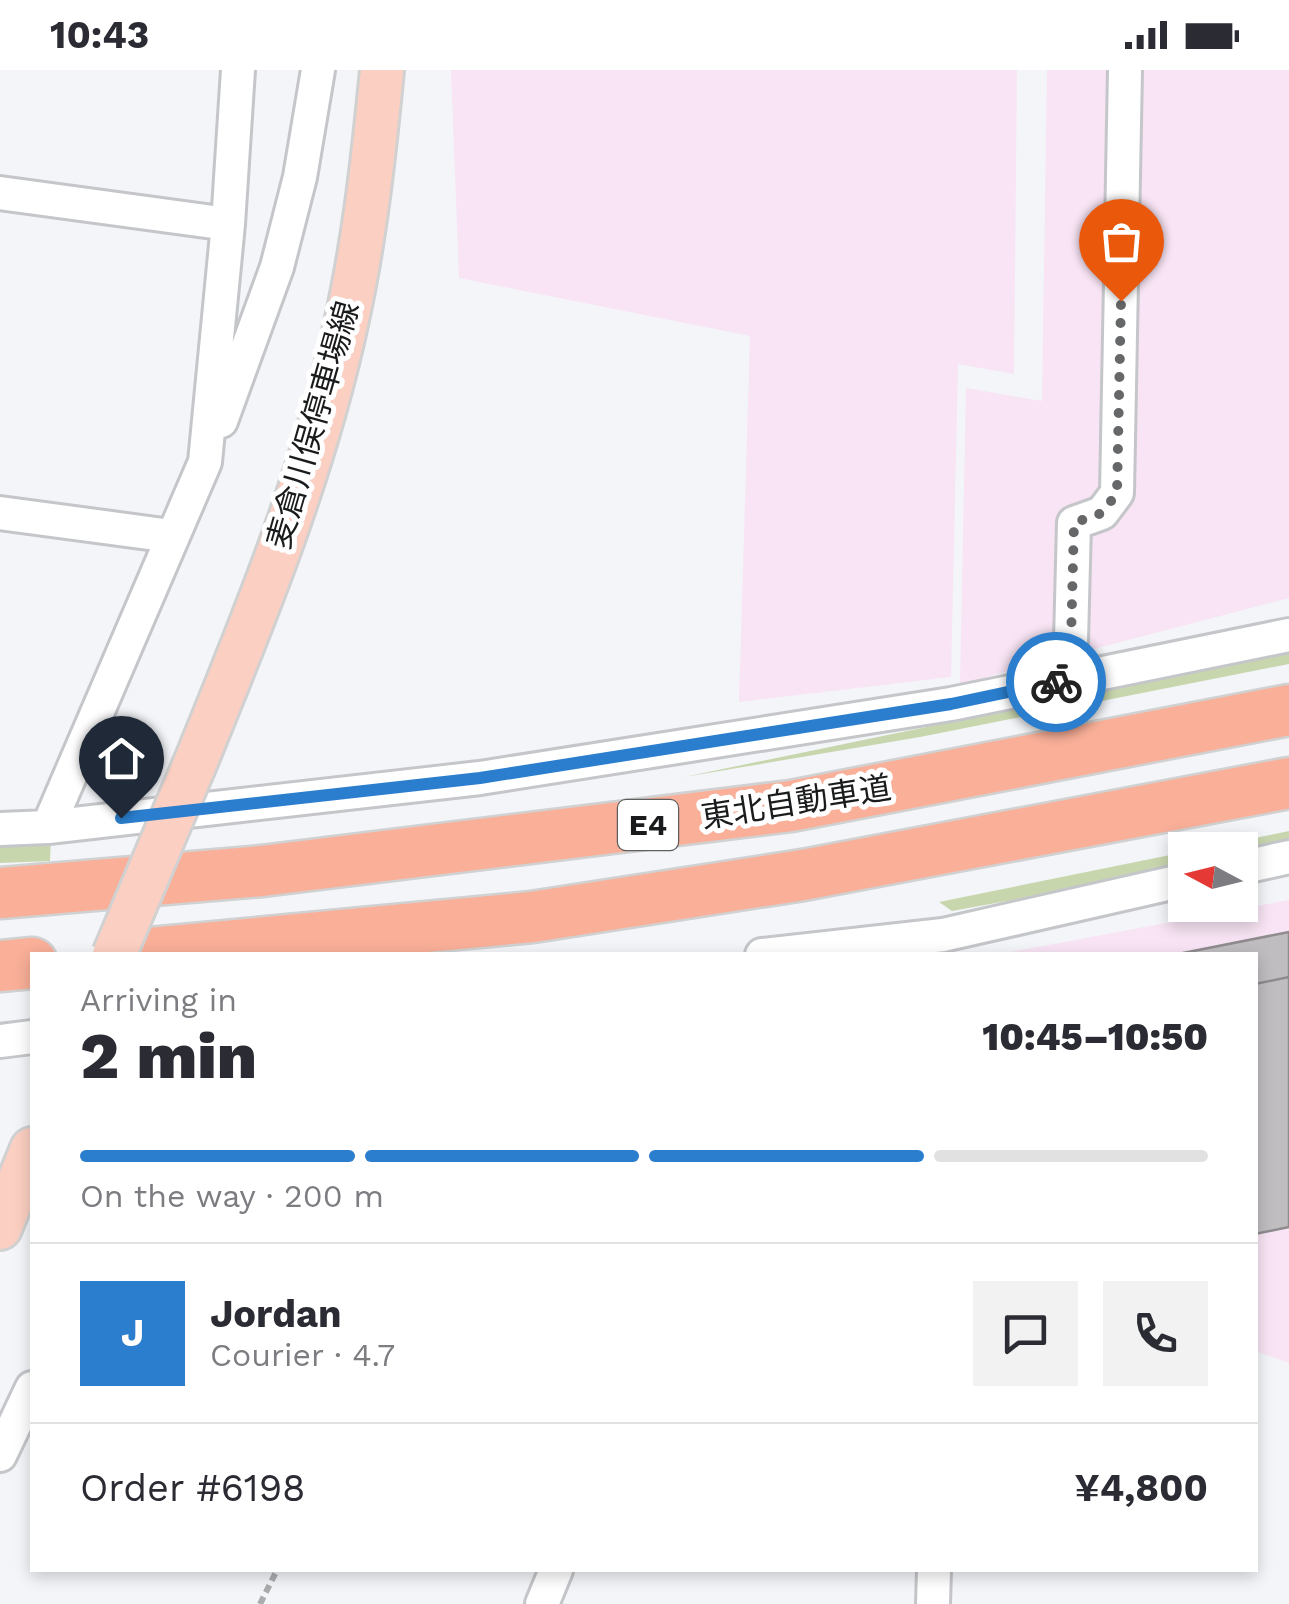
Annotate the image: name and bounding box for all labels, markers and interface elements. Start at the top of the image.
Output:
text: 10:43 [50,13,149,57]
pin [1079,199,1164,302]
icon: bag [1094,214,1149,269]
street label: 麦倉川俣停車場線 [259,297,367,553]
courier [1006,632,1106,732]
icon: bike [1029,655,1084,710]
pin [79,716,164,819]
icon: home [94,731,149,786]
street label: 東北自動車道 [698,768,894,836]
road number: E4 [618,800,678,850]
north arrow [1168,832,1258,922]
map controls [1168,832,1258,922]
text: Arriving in [80,981,237,1019]
text: 10:45–10:50 [982,1015,1208,1059]
text: 2 min [80,1018,257,1094]
text: On the way · 200 m [80,1177,384,1215]
button: chat [973,1281,1078,1386]
button: phone [1103,1281,1208,1386]
text: Jordan [210,1292,342,1336]
text: J [121,1311,144,1355]
text: Courier · 4.7 [210,1336,395,1374]
text: Order #6198 [80,1466,306,1510]
text: ¥4,800 [1075,1466,1208,1510]

